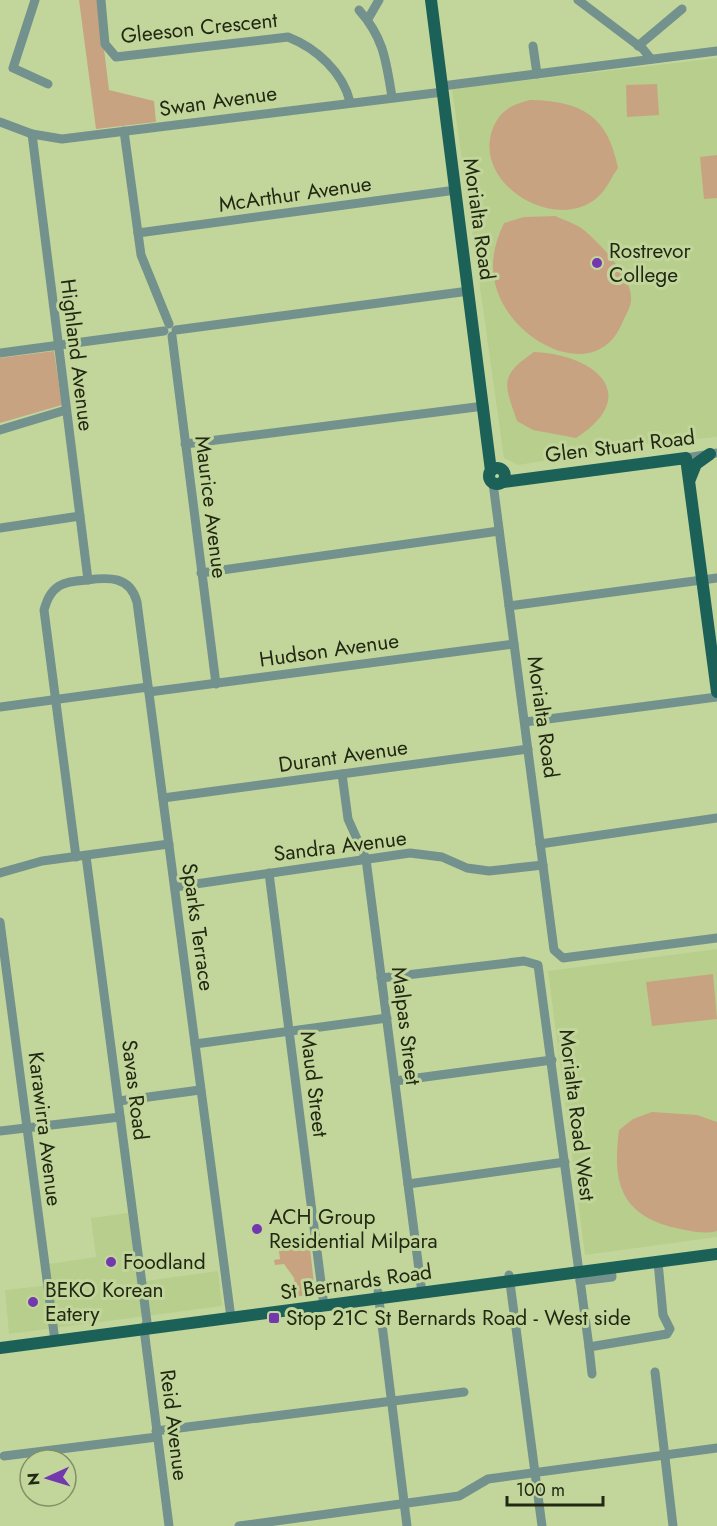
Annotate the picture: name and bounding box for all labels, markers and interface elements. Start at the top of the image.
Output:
street label: Gleeson Crescent [119,5,279,51]
street label: Swan Avenue [157,78,279,124]
street label: Morialta Road [456,156,502,282]
street label: McArthur Avenue [217,168,374,220]
place label: Rostrevor College [609,236,692,290]
marker: Rostrevor College [590,256,604,270]
street label: Highland Avenue [53,277,101,433]
street label: Glen Stuart Road [543,422,697,470]
street label: Maurice Avenue [187,434,235,580]
street label: Hudson Avenue [257,625,401,675]
street label: Morialta Road [520,654,566,780]
street label: Durant Avenue [276,732,410,780]
street label: Sandra Avenue [272,823,408,869]
street label: Sparks Terrace [174,861,222,993]
street label: Malpas Street [384,965,428,1087]
street label: Morialta Road West [552,1028,602,1202]
street label: Maud Street [293,1029,335,1139]
street label: Savas Road [114,1038,156,1142]
street label: Karawirra Avenue [21,1050,69,1208]
place label: ACH Group Residential Milpara [269,1202,438,1256]
marker: ACH Group Residential Milpara [250,1222,264,1236]
place label: Foodland [123,1247,206,1277]
marker: Foodland [104,1255,118,1269]
street label: St Bernards Road [278,1257,434,1307]
place label: BEKO Korean Eatery [45,1275,164,1329]
marker: BEKO Korean Eatery [26,1295,40,1309]
place label: Stop 21C St Bernards Road - West side [286,1303,631,1333]
marker: Stop 21C St Bernards Road - West side [267,1311,281,1325]
street label: Reid Avenue [152,1368,196,1482]
north arrow [18,1448,78,1508]
scale bar [507,1469,603,1507]
text: N [22,1472,45,1486]
text: 100 m [516,1477,565,1503]

